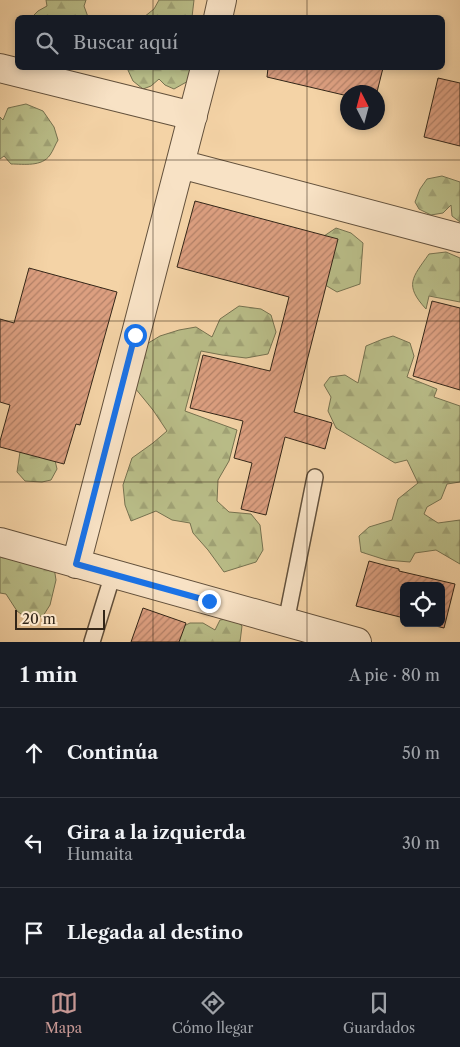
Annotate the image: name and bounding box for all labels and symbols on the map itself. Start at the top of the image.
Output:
north arrow [340,85,385,130]
route start [124,324,147,347]
route end [198,590,221,613]
scale bar [15,607,105,630]

